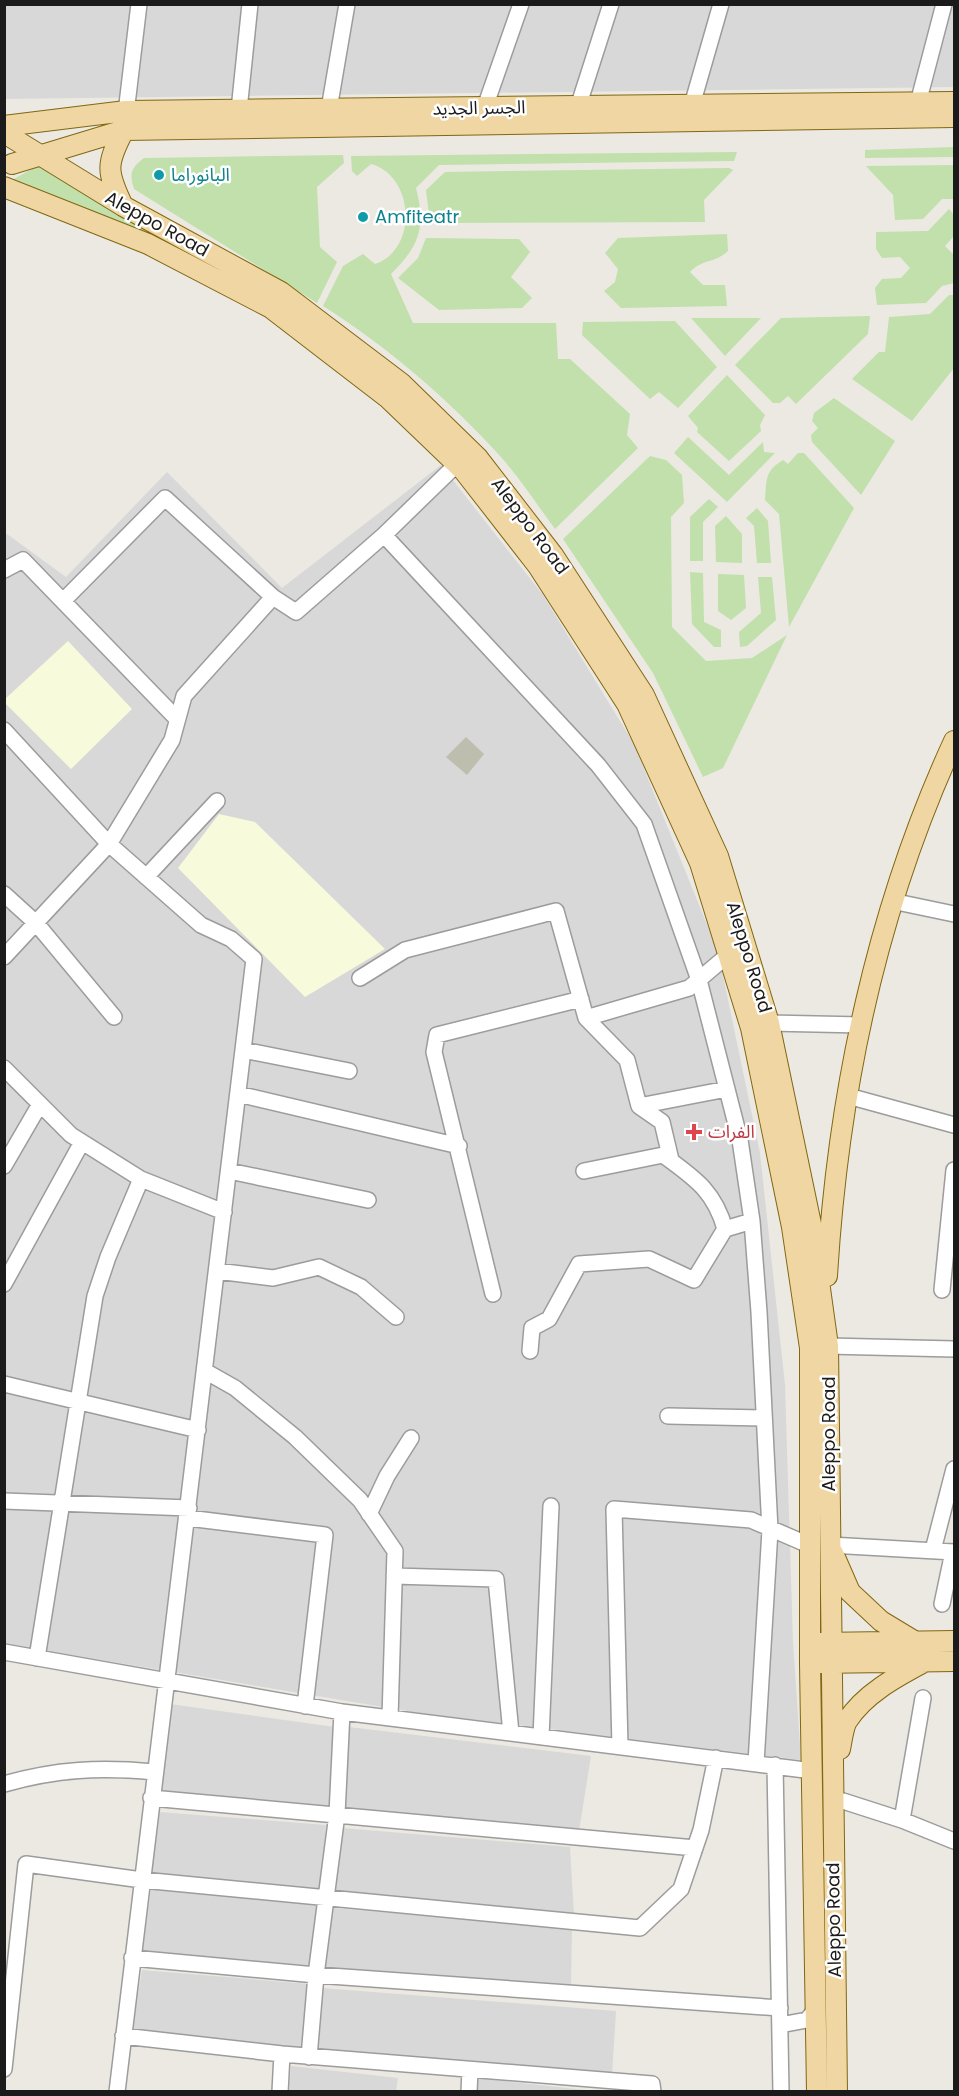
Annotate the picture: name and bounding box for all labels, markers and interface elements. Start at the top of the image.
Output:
street label: الجسر الجديد [432,94,526,121]
place label: البانوراما [171,162,230,187]
marker: البانوراما [152,168,166,182]
street label: Aleppo Road [101,185,214,262]
place label: Amfiteatr [375,204,459,229]
marker: Amfiteatr [356,210,370,224]
street label: Aleppo Road [486,472,575,579]
street label: Aleppo Road [721,898,778,1016]
place label: الفرات [708,1119,755,1144]
marker: الفرات [685,1123,703,1141]
street label: Aleppo Road [816,1376,841,1492]
street label: Aleppo Road [820,1862,847,1978]

